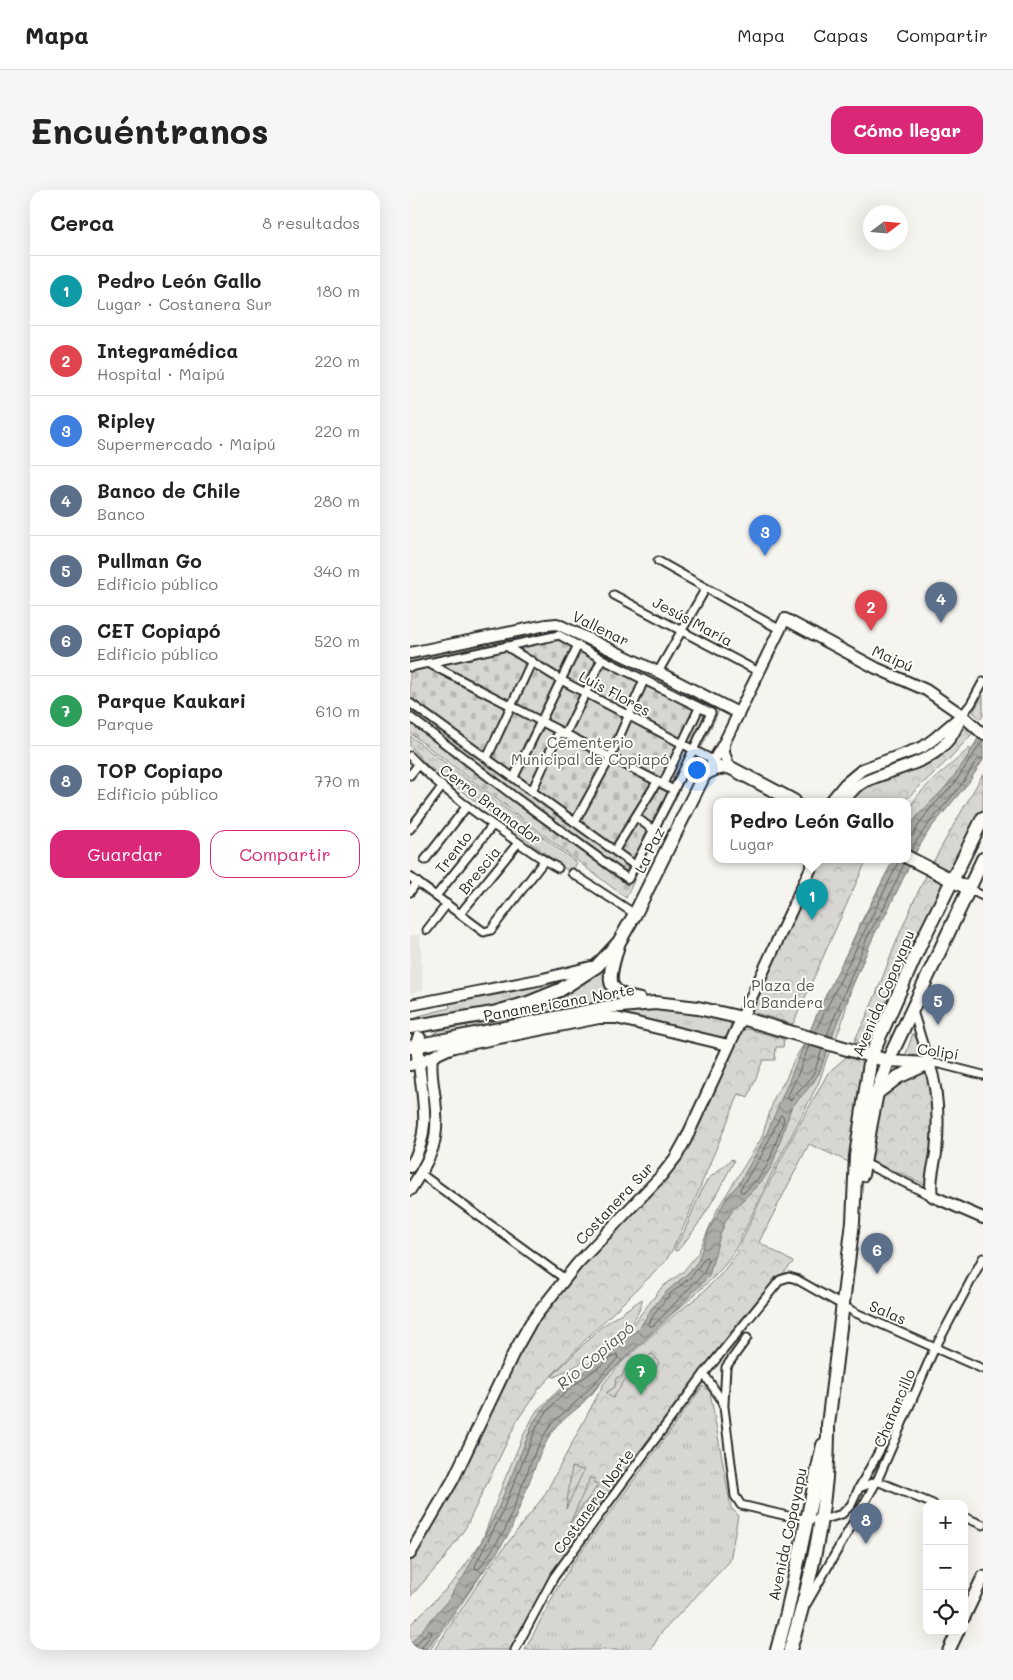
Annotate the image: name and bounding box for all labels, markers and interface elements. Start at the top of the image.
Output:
text: Mapa [25,19,89,50]
text: Mapa [737,23,785,47]
text: Capas [813,23,868,47]
text: Compartir [896,23,988,47]
button: Cómo llegar [831,106,983,154]
text: Encuéntranos [30,107,269,153]
north arrow [863,205,908,250]
text: Cerca [50,209,115,236]
text: 8 resultados [262,212,360,233]
text: Pedro León Gallo [97,268,261,293]
text: 1 [62,280,70,301]
text: 180 m [315,280,360,301]
text: Lugar · Costanera Sur [97,293,272,314]
text: Integramédica [97,338,238,363]
text: 2 [62,350,70,371]
text: 220 m [314,350,360,371]
text: Hospital · Maipú [97,363,225,384]
text: Ripley [97,408,155,433]
text: 3 [61,420,71,441]
text: 220 m [314,420,360,441]
text: Supermercado · Maipú [97,433,276,454]
text: Banco de Chile [97,478,240,503]
text: 4 [61,490,71,511]
text: 280 m [314,490,360,511]
text: Banco [97,503,145,524]
pin: 3 [749,515,781,556]
text: Pullman Go [97,548,202,573]
text: 5 [61,560,71,581]
text: 340 m [313,560,360,581]
text: Edificio público [97,573,218,594]
pin: 4 [925,582,957,623]
pin: 2 [855,590,887,631]
street label: Jesús María [649,592,737,650]
street label: Vallenar [569,606,633,650]
text: CET Copiapó [97,618,221,643]
text: 6 [61,630,71,651]
text: 520 m [314,630,360,651]
street label: Maipú [869,640,917,676]
text: Edificio público [97,643,218,664]
street label: Luis Flores [576,666,654,720]
text: Parque Kaukari [97,688,246,713]
text: 7 [62,700,70,721]
text: 610 m [315,700,360,721]
text: Parque [97,713,154,734]
park label: Cementerio Municipal de Copiapó [511,732,669,769]
your location [684,757,710,783]
text: TOP Copiapo [97,758,223,783]
street label: Cerro Bramador [436,759,546,849]
text: 8 [61,770,71,791]
text: 770 m [314,770,360,791]
text: Edificio público [97,783,218,804]
popup [713,798,911,863]
text: Pedro León Gallo [730,808,894,833]
street label: La Paz [629,824,669,876]
street label: Trento [430,826,476,877]
button: Guardar [50,830,200,878]
button: Compartir [210,830,360,878]
text: Lugar [730,833,774,854]
street label: Brescia [454,842,504,898]
pin: 1 [796,879,828,920]
street label: Avenida Copayapu [847,927,919,1059]
park label: Plaza de la Bandera [743,975,823,1012]
street label: Panamericana Norte [482,979,636,1025]
pin: 5 [922,984,954,1025]
street label: Colipí [916,1038,960,1064]
street label: Costanera Sur [570,1157,658,1249]
pin: 6 [861,1233,893,1274]
street label: Salas [867,1295,909,1329]
water label: Río Copiapó [552,1316,638,1394]
pin: 7 [625,1354,657,1395]
street label: Chañarcillo [868,1366,920,1450]
street label: Costanera Norte [548,1444,638,1558]
street label: Avenida Copayapu [763,1466,811,1602]
map controls [923,1500,968,1635]
button: + [923,1500,968,1545]
pin: 8 [850,1503,882,1544]
button: − [923,1545,968,1590]
button: locate [923,1590,968,1635]

